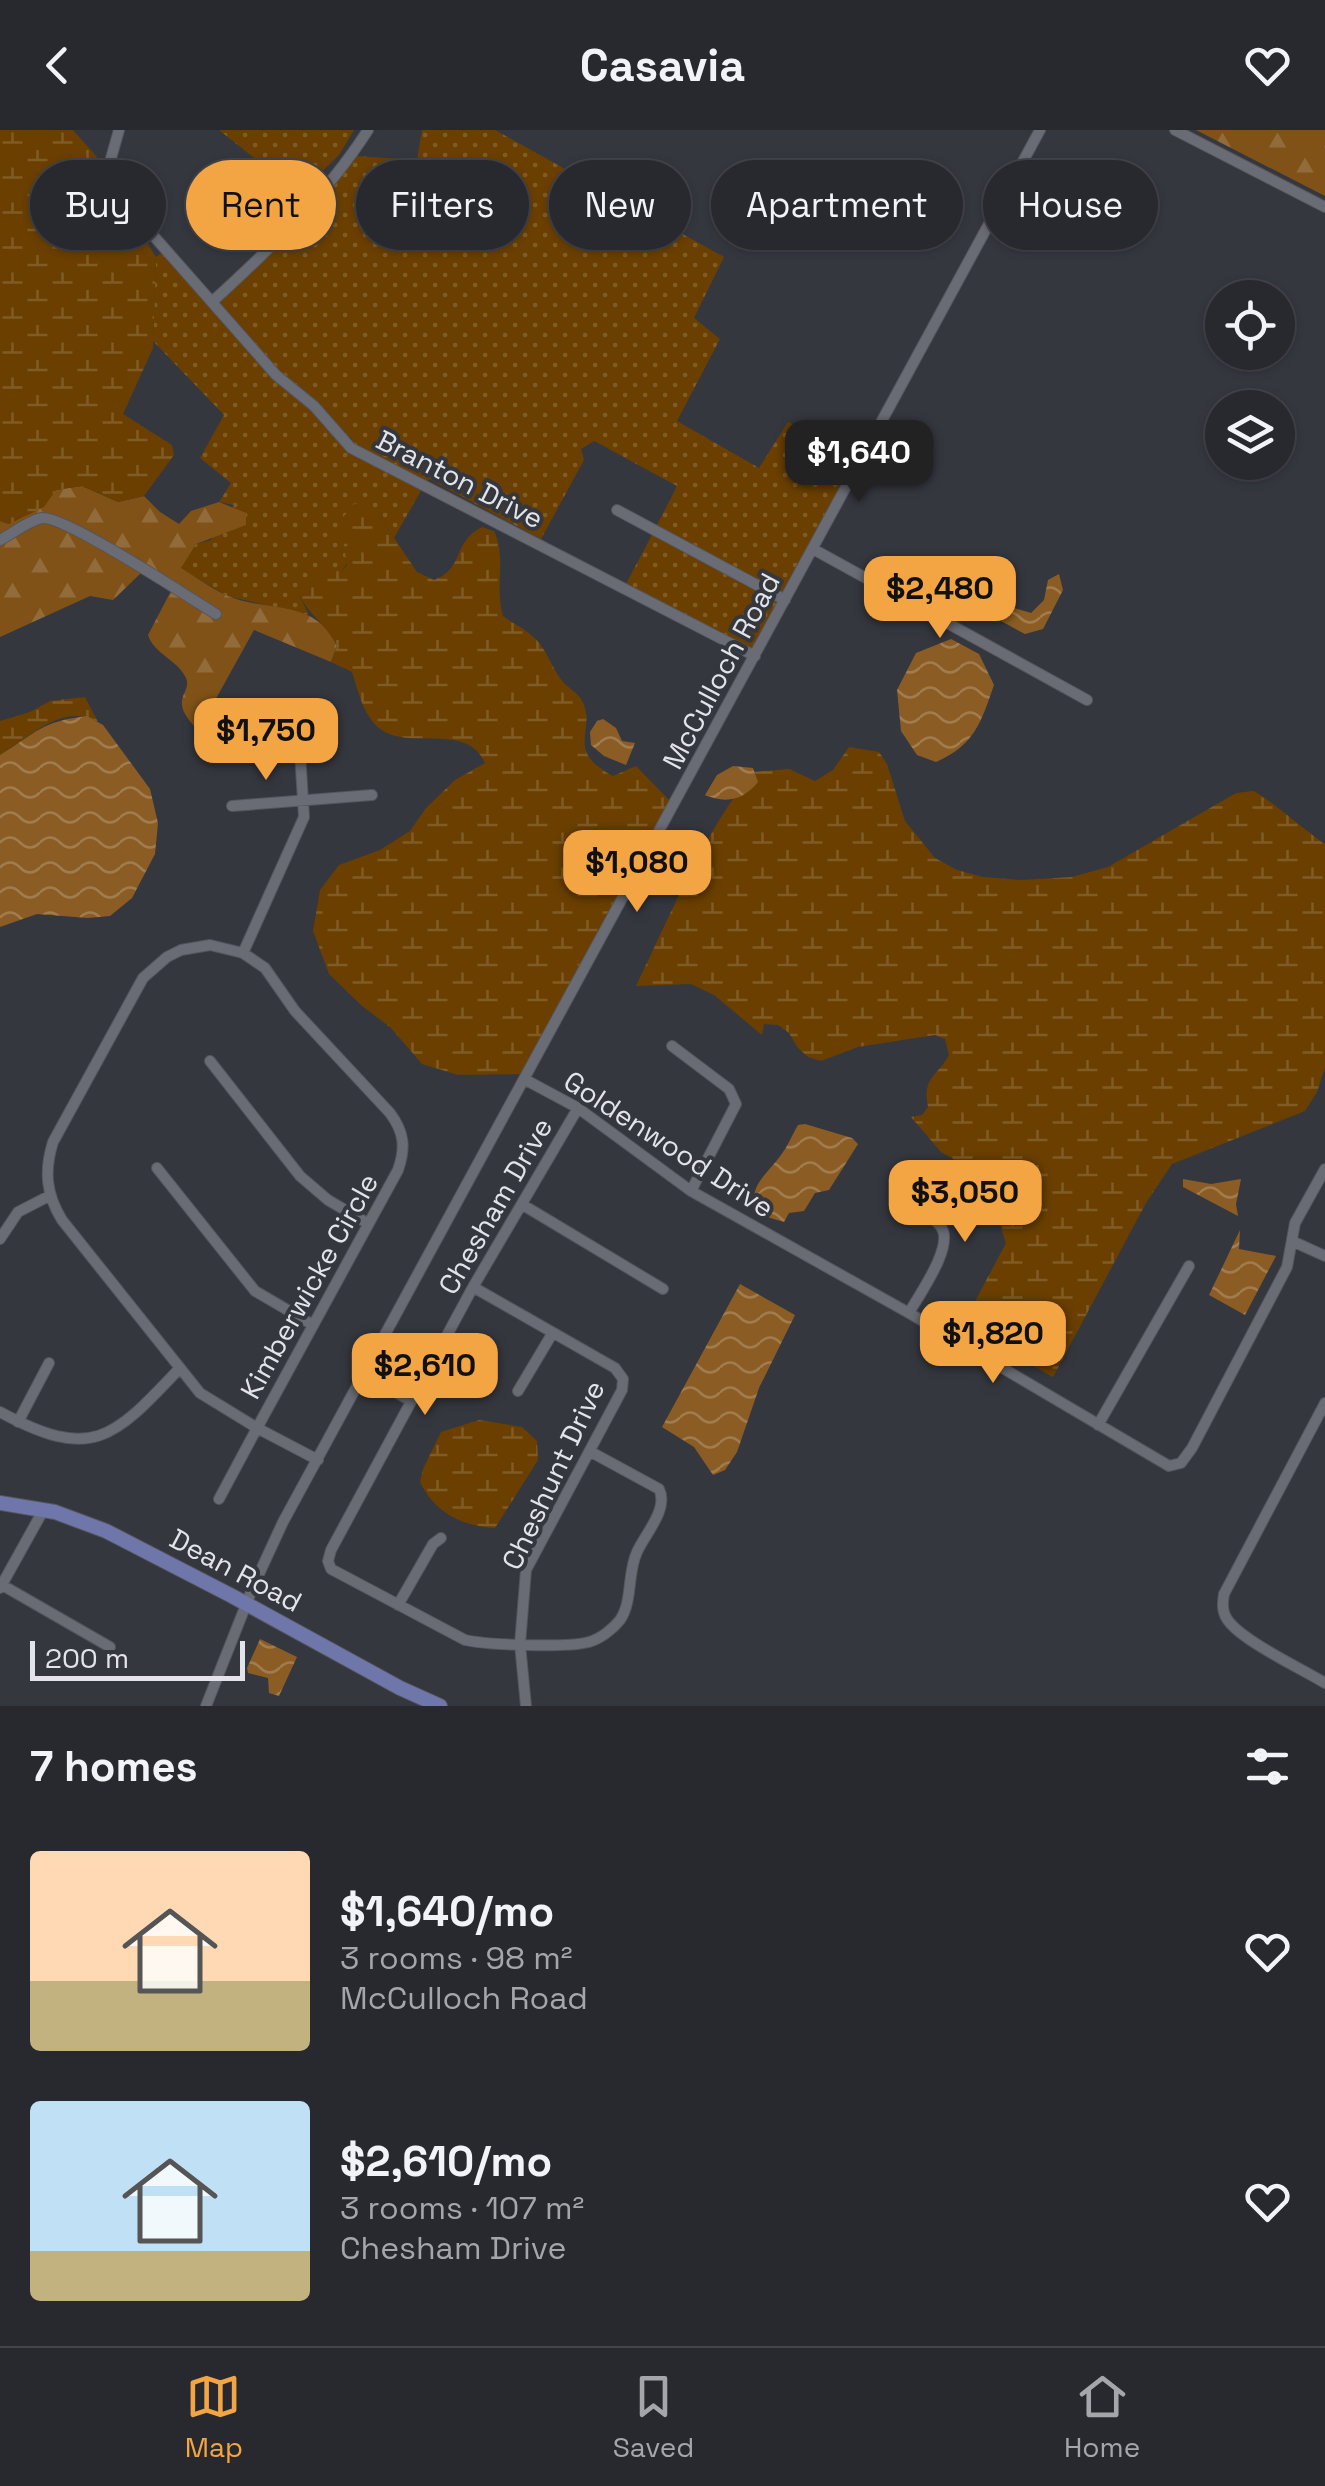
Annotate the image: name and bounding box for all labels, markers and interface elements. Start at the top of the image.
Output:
text: Casavia [580,37,745,94]
icon: back [30,38,85,93]
icon: heart [1240,38,1295,93]
chip: Buy [30,160,166,250]
chip: Rent [186,160,336,250]
chip: Filters [356,160,529,250]
chip: New [549,160,691,250]
chip: Apartment [711,160,963,250]
chip: House [983,160,1158,250]
map controls [1205,280,1295,480]
button: locate [1205,280,1295,370]
button: layers [1205,390,1295,480]
pin: $1,640 [778,420,940,505]
street label: Branton Drive [370,422,550,536]
text: $1,640 [807,432,911,472]
pin: $2,480 [859,556,1021,641]
street label: McCulloch Road [654,567,788,775]
text: $2,480 [886,568,994,608]
pin: $1,750 [185,698,347,783]
text: $1,750 [216,710,316,750]
pin: $1,080 [556,830,718,915]
text: $1,080 [585,842,689,882]
street label: Goldenwood Drive [557,1063,781,1225]
street label: Chesham Drive [430,1111,560,1301]
pin: $3,050 [884,1160,1046,1245]
street label: Kimberwicke Circle [232,1167,386,1405]
text: $3,050 [911,1172,1019,1212]
pin: $1,820 [912,1301,1074,1386]
text: $1,820 [942,1313,1044,1353]
pin: $2,610 [344,1333,506,1418]
text: $2,610 [374,1345,476,1385]
street label: Cheshunt Drive [493,1375,613,1575]
street label: Dean Road [164,1520,308,1620]
scale bar [30,1636,245,1680]
text: 200 m [45,1640,129,1676]
icon: filters [1240,1739,1295,1794]
text: 7 homes [30,1740,198,1793]
text: $1,640/mo [340,1885,554,1938]
icon: home [110,1891,230,2011]
icon: heart [1240,1924,1295,1979]
text: 3 rooms · 98 m² [340,1938,572,1978]
text: McCulloch Road [340,1978,588,2018]
text: $2,610/mo [340,2135,552,2188]
icon: home [110,2141,230,2261]
icon: heart [1240,2174,1295,2229]
text: 3 rooms · 107 m² [340,2188,584,2228]
text: Chesham Drive [340,2228,566,2268]
tab: Map [185,2369,243,2465]
tab: Saved [613,2369,694,2465]
tab: Home [1064,2369,1140,2465]

